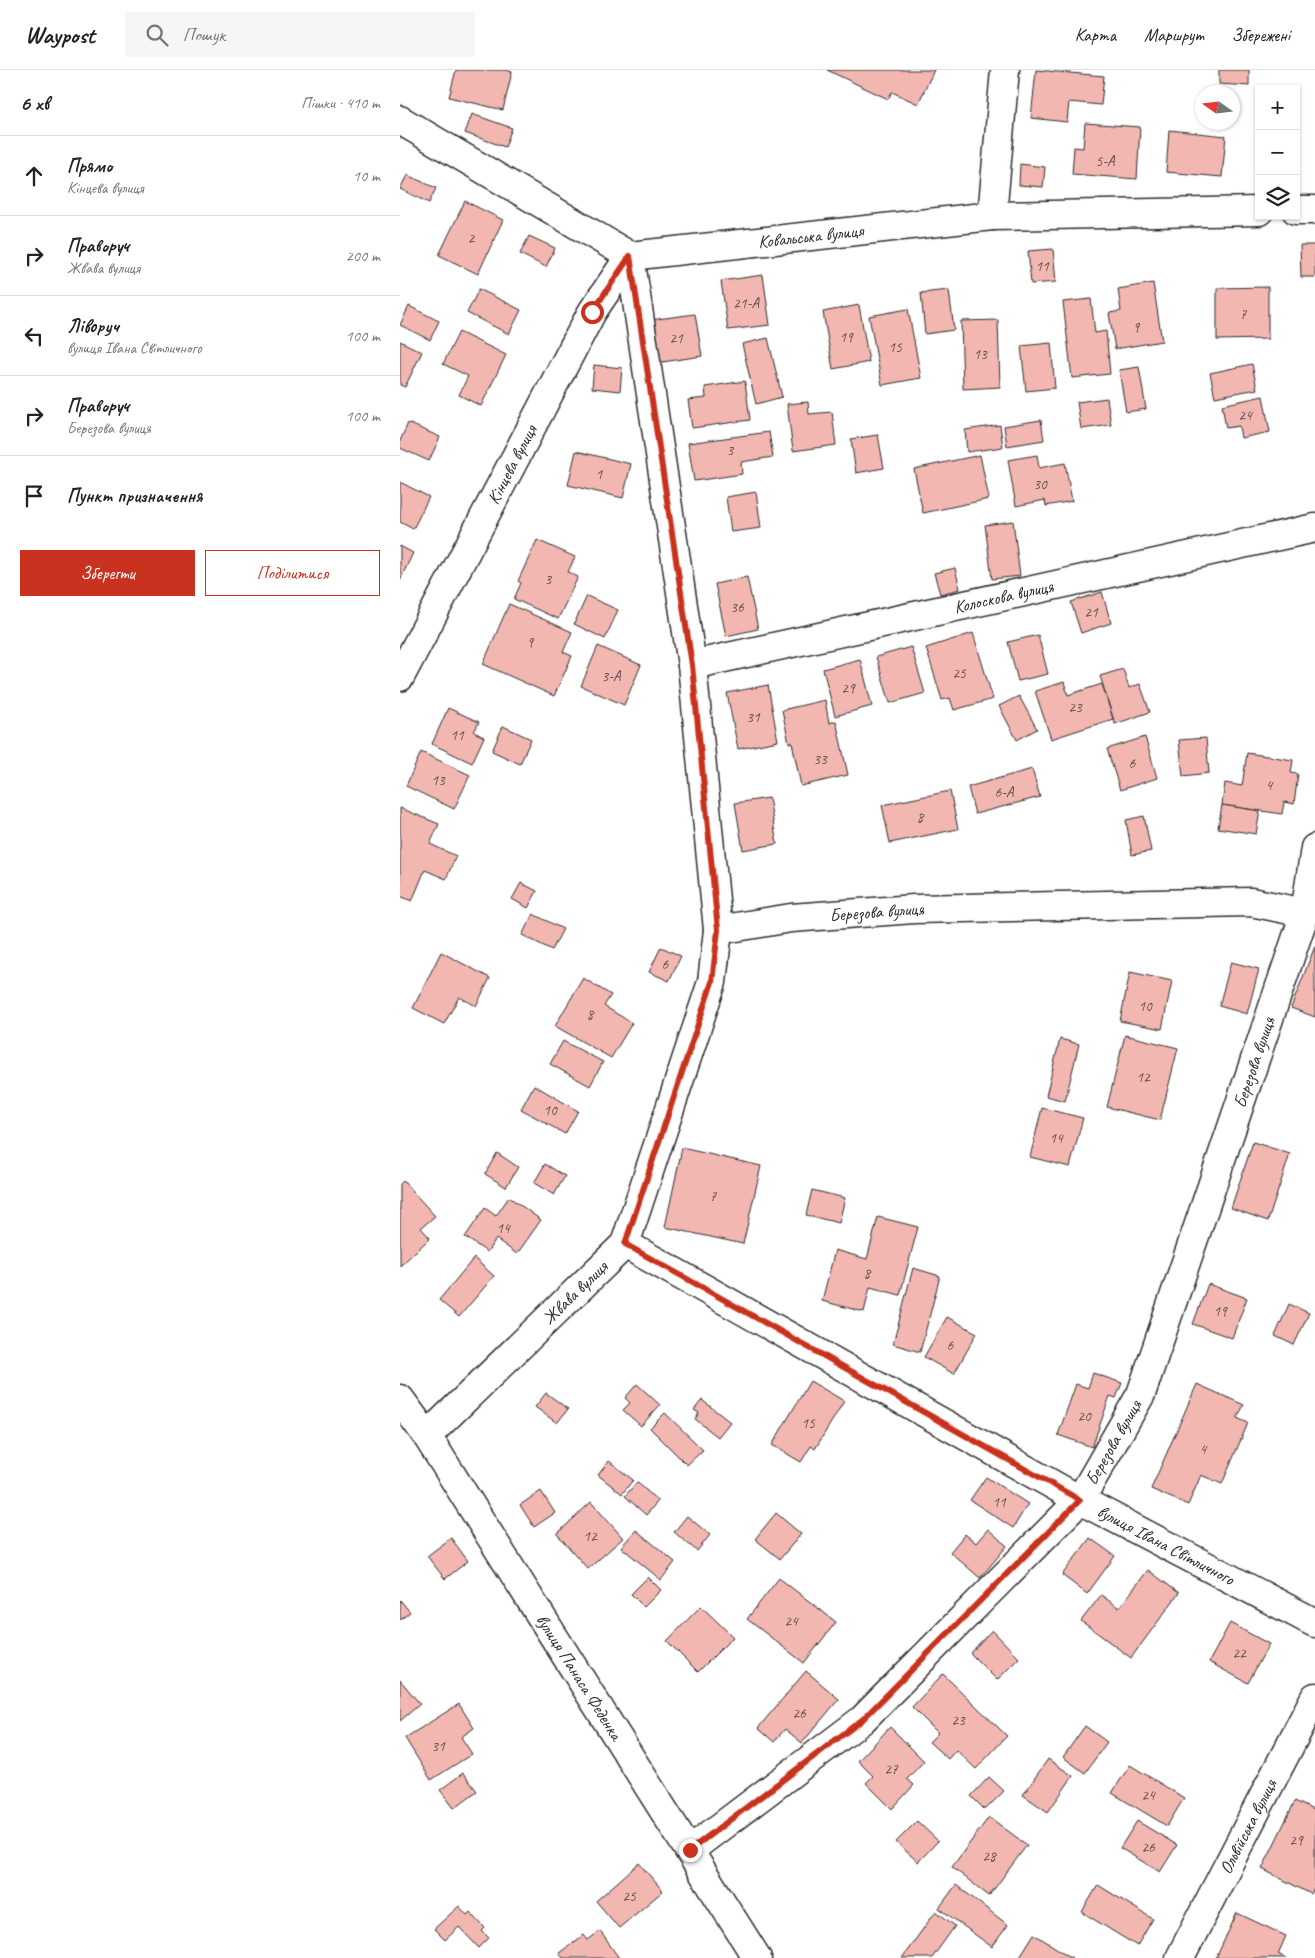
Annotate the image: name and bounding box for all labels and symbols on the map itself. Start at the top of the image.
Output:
north arrow [1195,85,1240,130]
house number: 5-А [1095,152,1116,171]
street label: Ковальська вулиця [757,219,866,253]
house number: 2 [468,229,476,248]
house number: 11 [1035,257,1050,276]
house number: 21-А [733,294,760,313]
route start [581,301,604,324]
house number: 7 [1240,305,1248,324]
house number: 9 [1133,318,1141,337]
house number: 19 [839,328,854,347]
house number: 21 [669,329,684,348]
house number: 15 [888,338,903,357]
house number: 13 [973,345,988,364]
house number: 24 [1238,406,1253,425]
street label: Кінцева вулиця [482,420,542,508]
house number: 3 [727,441,735,460]
house number: 1 [596,465,604,484]
house number: 30 [1033,475,1048,494]
house number: 3 [545,570,553,589]
street label: Колоскова вулиця [952,575,1057,618]
house number: 36 [730,598,745,617]
house number: 21 [1084,603,1099,622]
house number: 9 [527,633,535,652]
house number: 25 [952,664,967,683]
house number: 3-А [601,667,622,686]
house number: 29 [841,679,856,698]
house number: 23 [1068,698,1083,717]
house number: 31 [746,708,761,727]
house number: 11 [450,726,465,745]
house number: 33 [813,750,828,769]
house number: 6 [1129,754,1137,773]
house number: 13 [431,771,446,790]
house number: 4 [1266,776,1274,795]
house number: 6-А [994,783,1015,802]
house number: 8 [917,808,925,827]
street label: Березова вулиця [829,898,926,926]
house number: 6 [662,955,670,974]
house number: 10 [1138,997,1153,1016]
house number: 8 [587,1005,595,1024]
street label: Березова вулиця [1228,1013,1280,1111]
house number: 12 [1136,1068,1151,1087]
house number: 10 [543,1101,558,1120]
house number: 14 [1049,1129,1064,1148]
house number: 7 [710,1187,718,1206]
house number: 14 [496,1219,511,1238]
street label: Жвава вулиця [538,1255,613,1329]
house number: 8 [864,1264,872,1283]
house number: 19 [1213,1302,1228,1321]
house number: 6 [947,1336,955,1355]
street label: Березова вулиця [1080,1395,1147,1489]
house number: 20 [1077,1407,1092,1426]
house number: 15 [801,1414,816,1433]
house number: 4 [1200,1440,1208,1459]
house number: 11 [992,1493,1007,1512]
street label: вулиця Івана Світличного [1094,1500,1240,1591]
house number: 12 [583,1527,598,1546]
street label: вулиця Панаса Феденка [531,1610,628,1745]
house number: 24 [784,1612,799,1631]
house number: 22 [1232,1644,1247,1663]
house number: 26 [792,1704,807,1723]
house number: 23 [951,1711,966,1730]
house number: 31 [431,1737,446,1756]
house number: 27 [884,1760,899,1779]
street label: Ольвійська вулиця [1214,1774,1282,1878]
house number: 24 [1141,1786,1156,1805]
house number: 29 [1289,1831,1304,1850]
house number: 26 [1141,1838,1156,1857]
route end [679,1839,702,1862]
house number: 28 [982,1847,997,1866]
house number: 25 [622,1887,637,1906]

